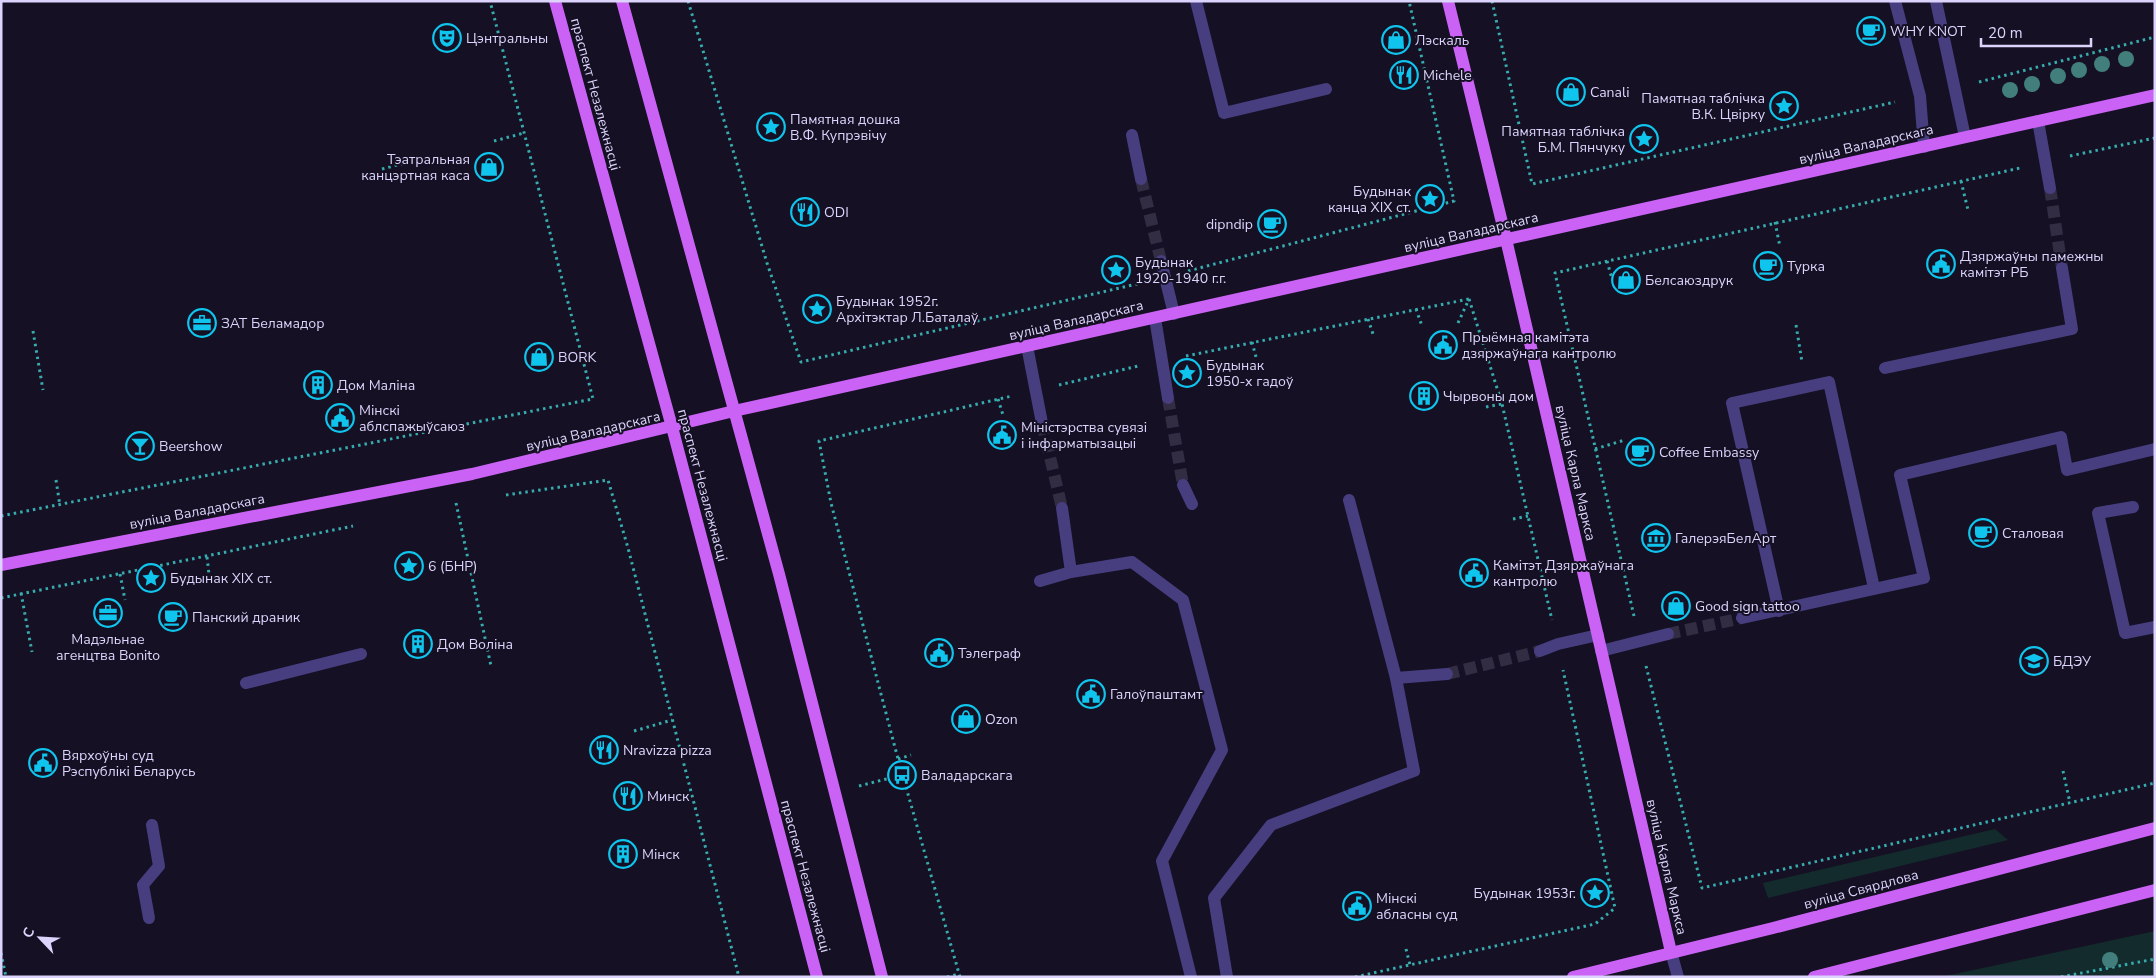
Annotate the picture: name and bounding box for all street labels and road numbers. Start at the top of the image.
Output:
street label: праспект Незалежнасці [566,16,625,172]
street label: вуліца Валадарскага [1797,120,1935,169]
street label: вуліца Валадарскага [1402,208,1540,257]
street label: вуліца Валадарскага [1007,296,1145,345]
street label: вуліца Карла Маркса [1551,403,1600,543]
street label: вуліца Валадарскага [524,407,662,456]
street label: праспект Незалежнасці [673,407,732,563]
street label: вуліца Валадарскага [128,489,266,534]
street label: вуліца Карла Маркса [1642,797,1691,937]
street label: праспект Незалежнасці [776,798,835,954]
street label: вуліца Свярдлова [1802,865,1921,914]

